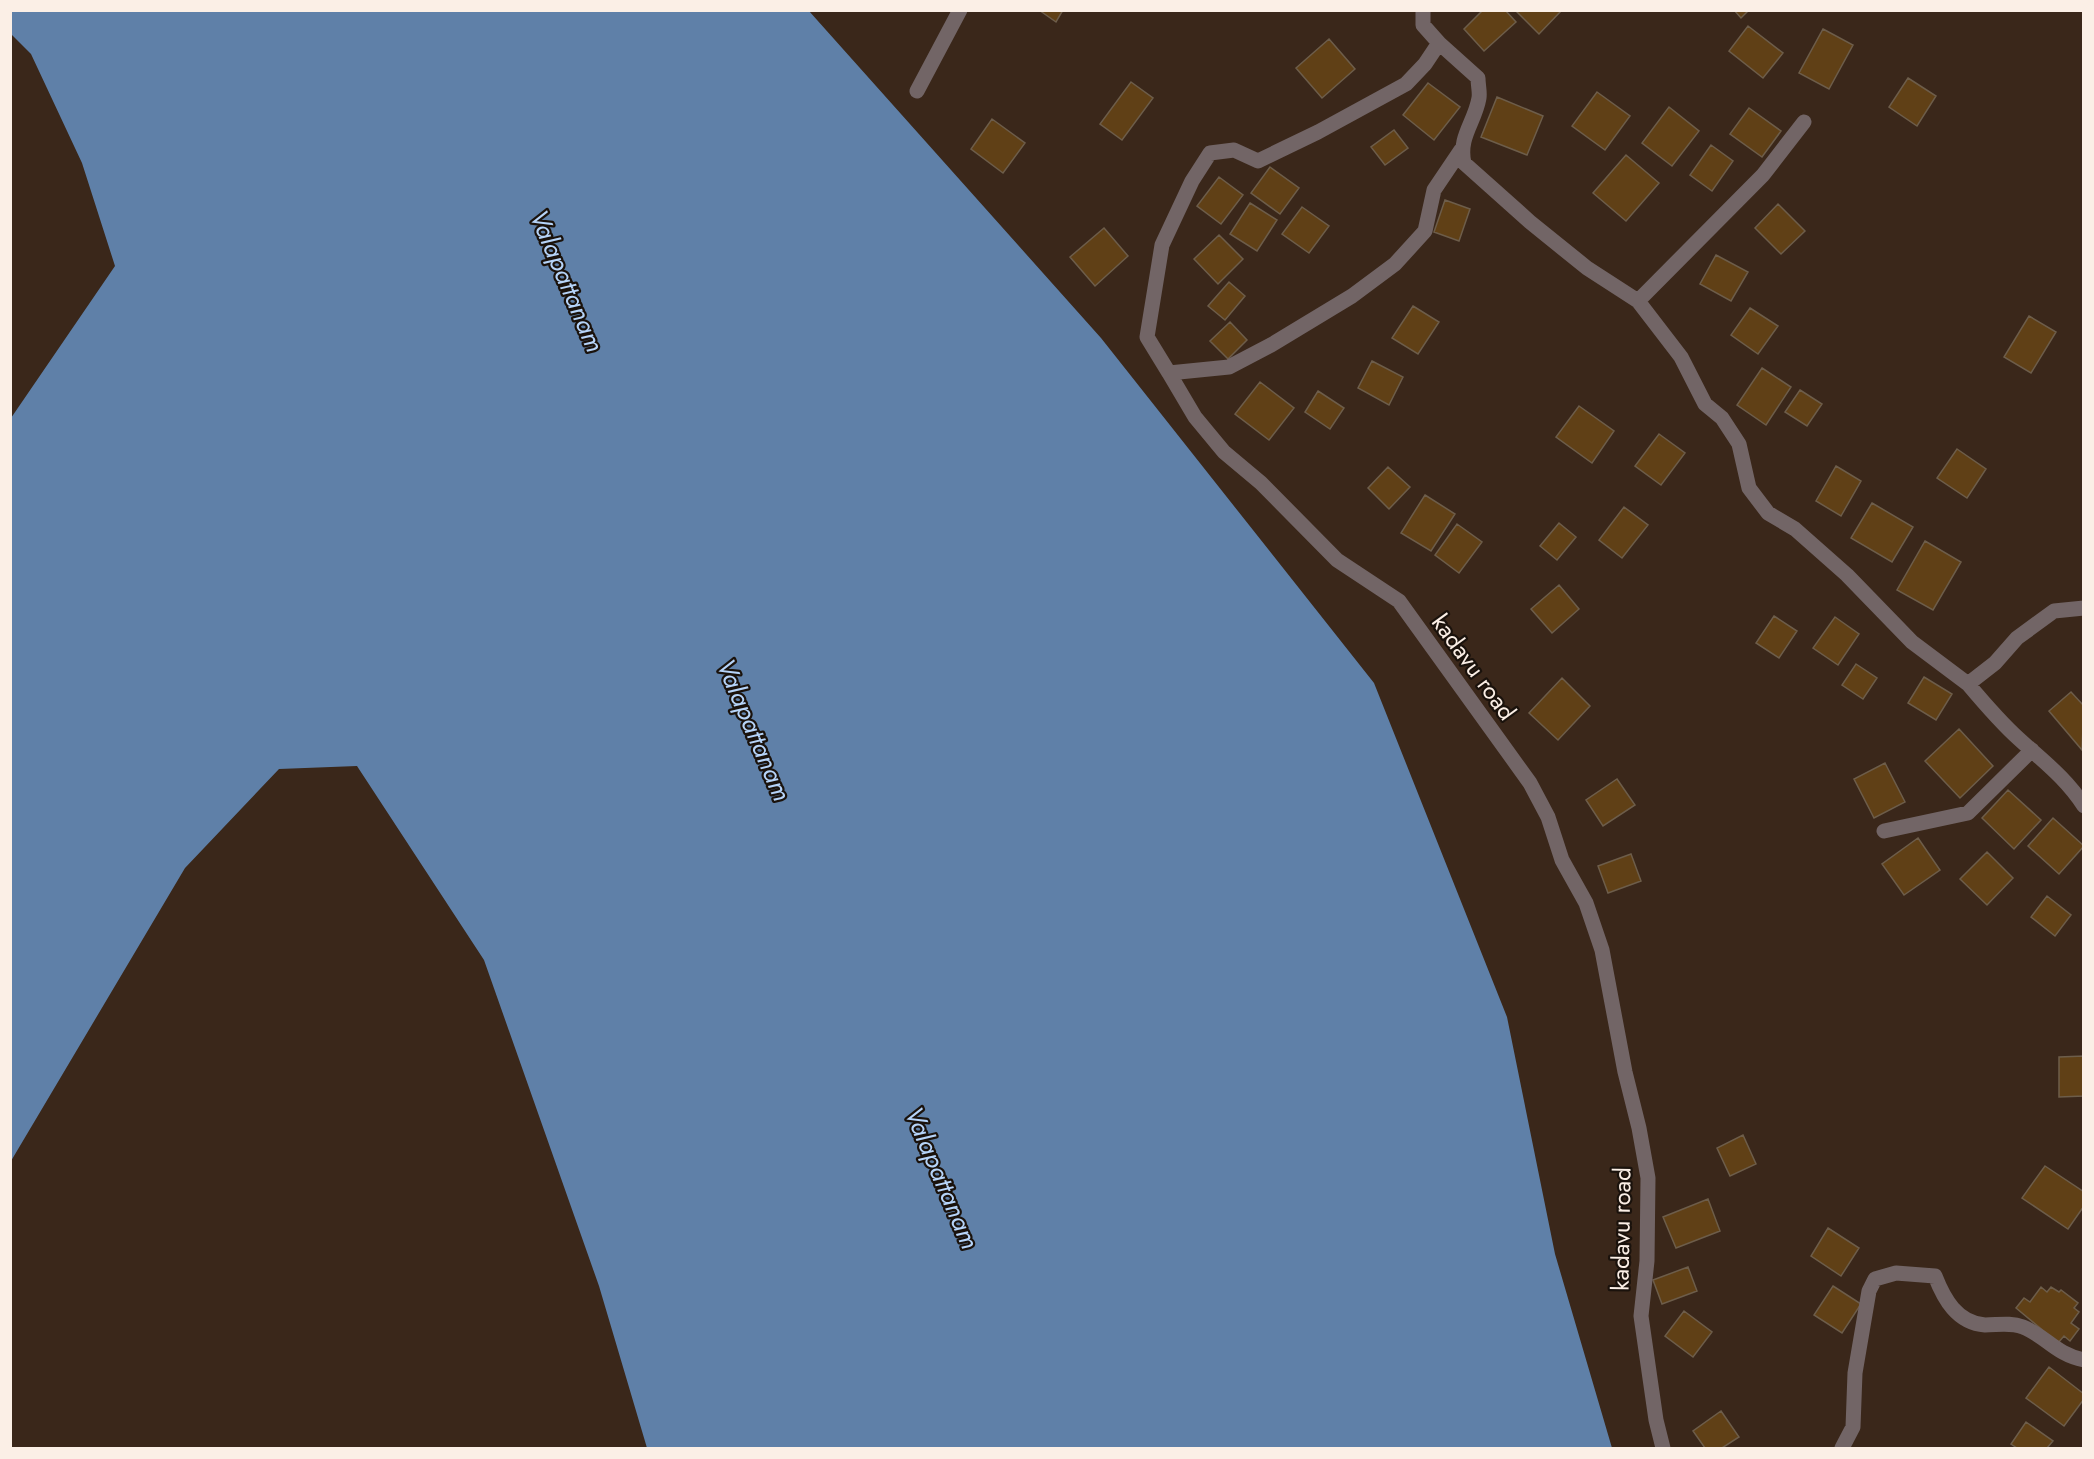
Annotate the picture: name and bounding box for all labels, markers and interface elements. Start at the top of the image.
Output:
water label: Valapattanam [520,204,614,358]
street label: kadavu road [1423,607,1525,727]
water label: Valapattanam [707,653,801,807]
water label: Valapattanam [895,1101,989,1255]
street label: kadavu road [1602,1167,1640,1291]

